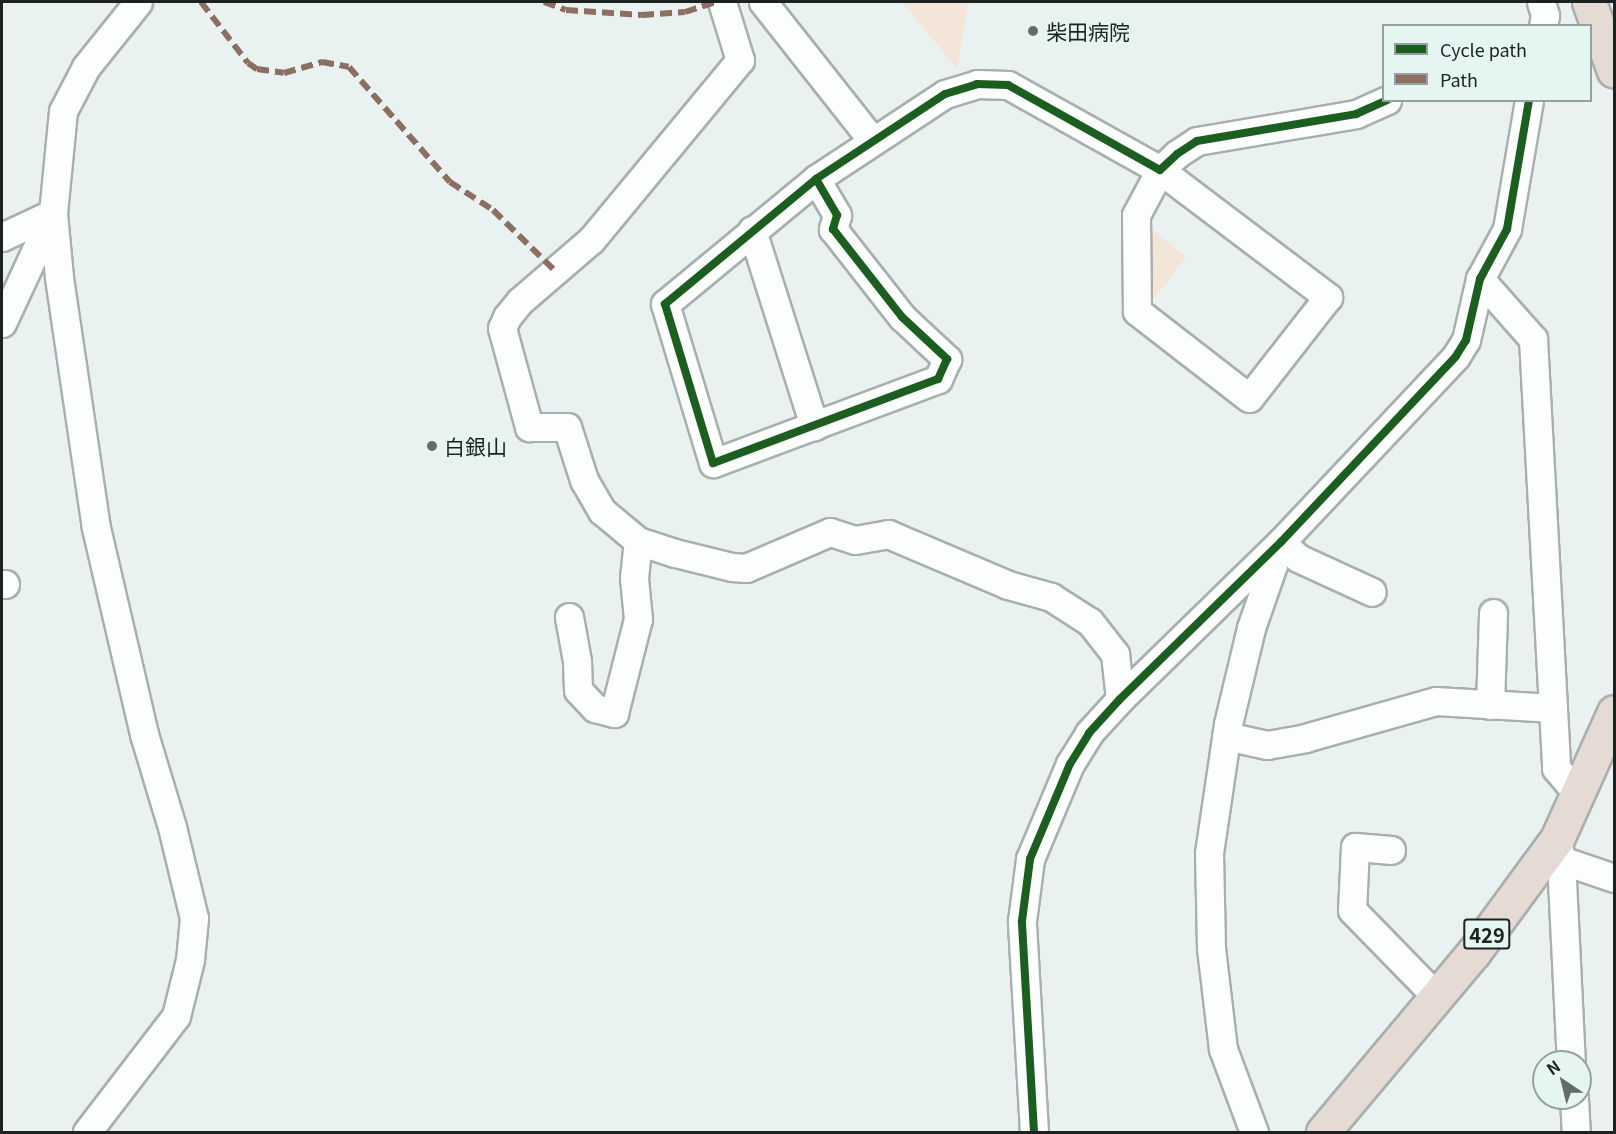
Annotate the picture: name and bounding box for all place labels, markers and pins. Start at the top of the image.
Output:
place label: 柴田病院 [1046,18,1130,44]
marker: 柴田病院 [1024,22,1042,40]
place label: 白銀山 [444,433,507,459]
marker: 白銀山 [425,439,439,453]

